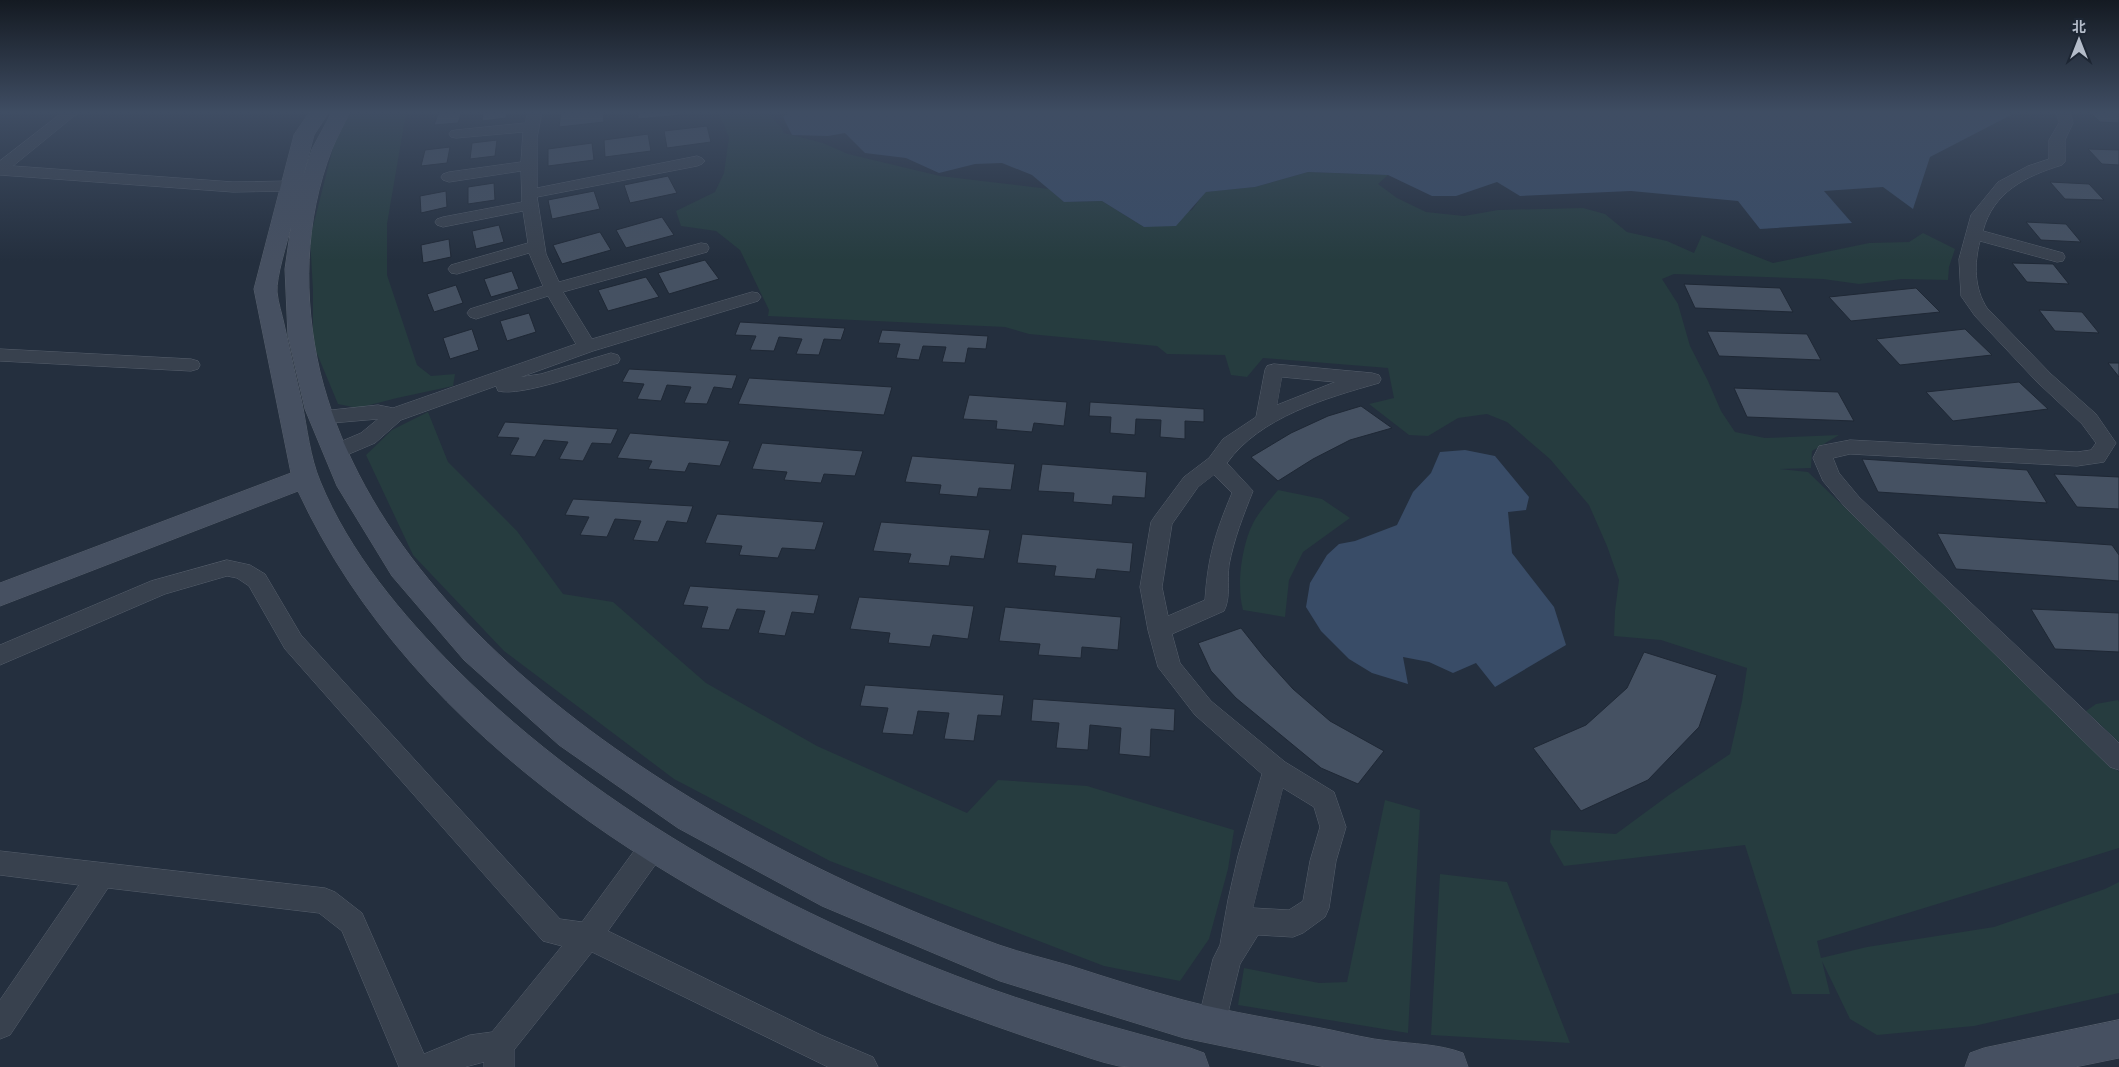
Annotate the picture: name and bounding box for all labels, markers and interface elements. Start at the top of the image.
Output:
north arrow [2054,15,2104,65]
text: 北 [2072,18,2086,35]

